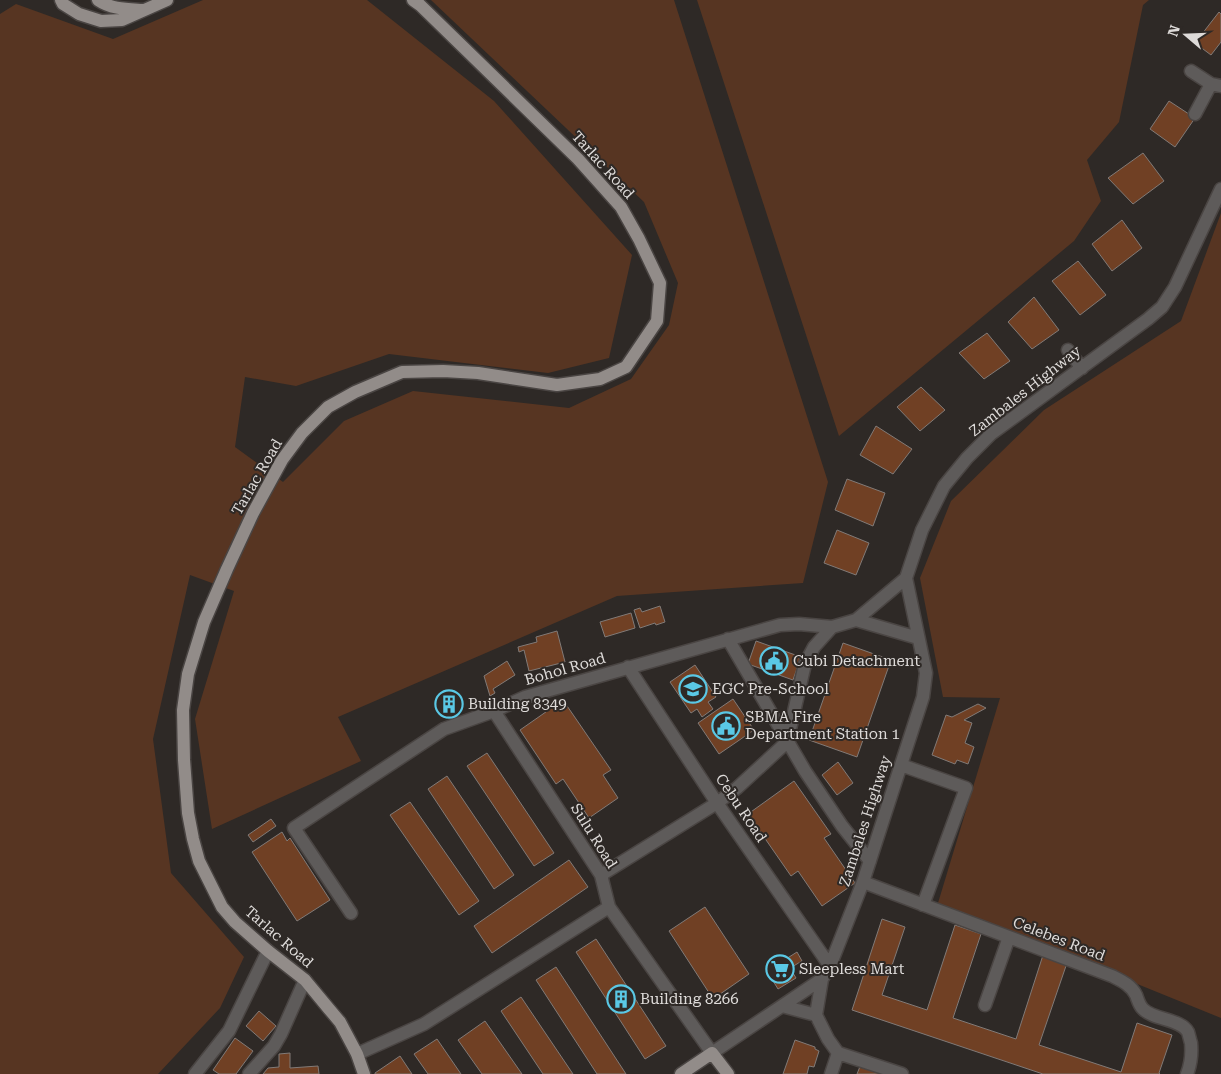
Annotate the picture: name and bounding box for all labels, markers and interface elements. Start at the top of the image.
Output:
north arrow [1161,10,1211,60]
text: N [1164,23,1183,38]
street label: Tarlac Road [568,127,638,203]
street label: Zambales Highway [966,342,1084,440]
street label: Tarlac Road [228,435,286,518]
public building icon: Cubi Detachment [759,646,789,676]
street label: Bohol Road [522,649,608,689]
place label: Cubi Detachment [793,652,921,670]
school or university icon: EGC Pre-School [678,674,708,704]
place label: EGC Pre-School [712,680,829,698]
building icon: Building 8349 [434,689,464,719]
place label: Building 8349 [468,695,567,713]
place label: SBMA Fire Department Station 1 [745,708,900,743]
public building icon: SBMA Fire Department Station 1 [711,711,741,741]
street label: Zambales Highway [835,753,895,889]
street label: Cebu Road [712,770,771,846]
street label: Sulu Road [567,800,621,872]
street label: Tarlac Road [241,902,317,972]
street label: Celebes Road [1010,913,1108,965]
supermarket icon: Sleepless Mart [765,954,795,984]
place label: Sleepless Mart [799,960,905,978]
building icon: Building 8266 [606,984,636,1014]
place label: Building 8266 [640,990,739,1008]

